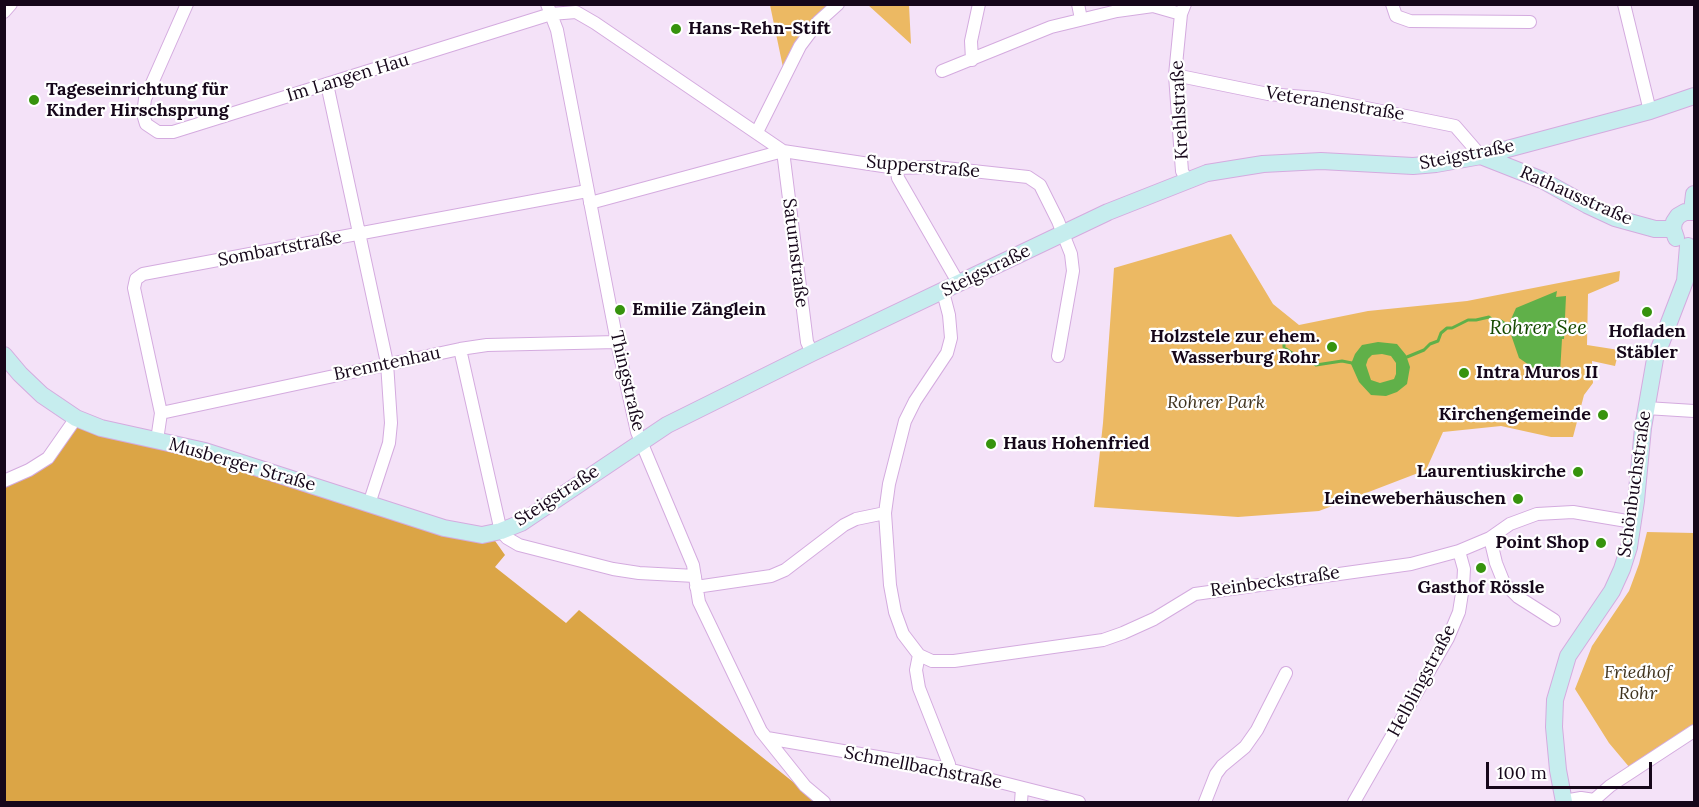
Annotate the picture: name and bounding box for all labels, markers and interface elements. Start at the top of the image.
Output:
place label: Hans-Rehn-Stift [688,18,831,40]
marker: Hans-Rehn-Stift [669,22,683,36]
street label: Im Langen Hau [284,49,412,107]
street label: Krehlstraße [1167,60,1193,160]
place label: Tageseinrichtung für Kinder Hirschsprung [46,79,229,122]
street label: Veteranenstraße [1264,82,1406,126]
marker: Tageseinrichtung für Kinder Hirschsprung [27,93,41,107]
street label: Steigstraße [1418,135,1516,175]
street label: Supperstraße [865,151,981,183]
street label: Rathausstraße [1516,162,1636,230]
street label: Saturnstraße [778,197,812,309]
street label: Sombartstraße [216,226,344,272]
street label: Steigstraße [938,240,1034,302]
place label: Emilie Zänglein [632,299,766,321]
marker: Emilie Zänglein [613,303,627,317]
marker: Hofladen Stäbler [1640,305,1654,319]
water label: Rohrer See [1489,316,1587,340]
place label: Hofladen Stäbler [1608,321,1686,364]
place label: Holzstele zur ehem. Wasserburg Rohr [1150,326,1320,368]
street label: Thingstraße [605,329,649,433]
marker: Holzstele zur ehem. Wasserburg Rohr [1325,340,1339,354]
street label: Brenntenhau [332,342,442,386]
place label: Intra Muros II [1476,362,1599,384]
marker: Intra Muros II [1457,366,1471,380]
park label: Rohrer Park [1167,392,1265,414]
place label: Kirchengemeinde [1439,404,1591,426]
marker: Kirchengemeinde [1596,408,1610,422]
street label: Schönbuchstraße [1614,409,1656,559]
place label: Haus Hohenfried [1003,433,1149,455]
street label: Musberger Straße [166,434,318,496]
marker: Haus Hohenfried [984,437,998,451]
street label: Steigstraße [511,461,603,531]
place label: Laurentiuskirche [1417,461,1566,483]
marker: Laurentiuskirche [1571,465,1585,479]
place label: Leineweberhäuschen [1324,488,1506,510]
marker: Leineweberhäuschen [1511,492,1525,506]
place label: Point Shop [1495,532,1589,554]
marker: Point Shop [1594,536,1608,550]
marker: Gasthof Rössle [1474,561,1488,575]
street label: Reinbeckstraße [1209,562,1341,602]
place label: Gasthof Rössle [1418,577,1544,599]
street label: Helblingstraße [1383,621,1461,741]
park label: Friedhof Rohr [1604,662,1672,704]
street label: Schmellbachstraße [842,742,1004,794]
scale bar [1489,750,1656,788]
text: 100 m [1497,761,1547,784]

